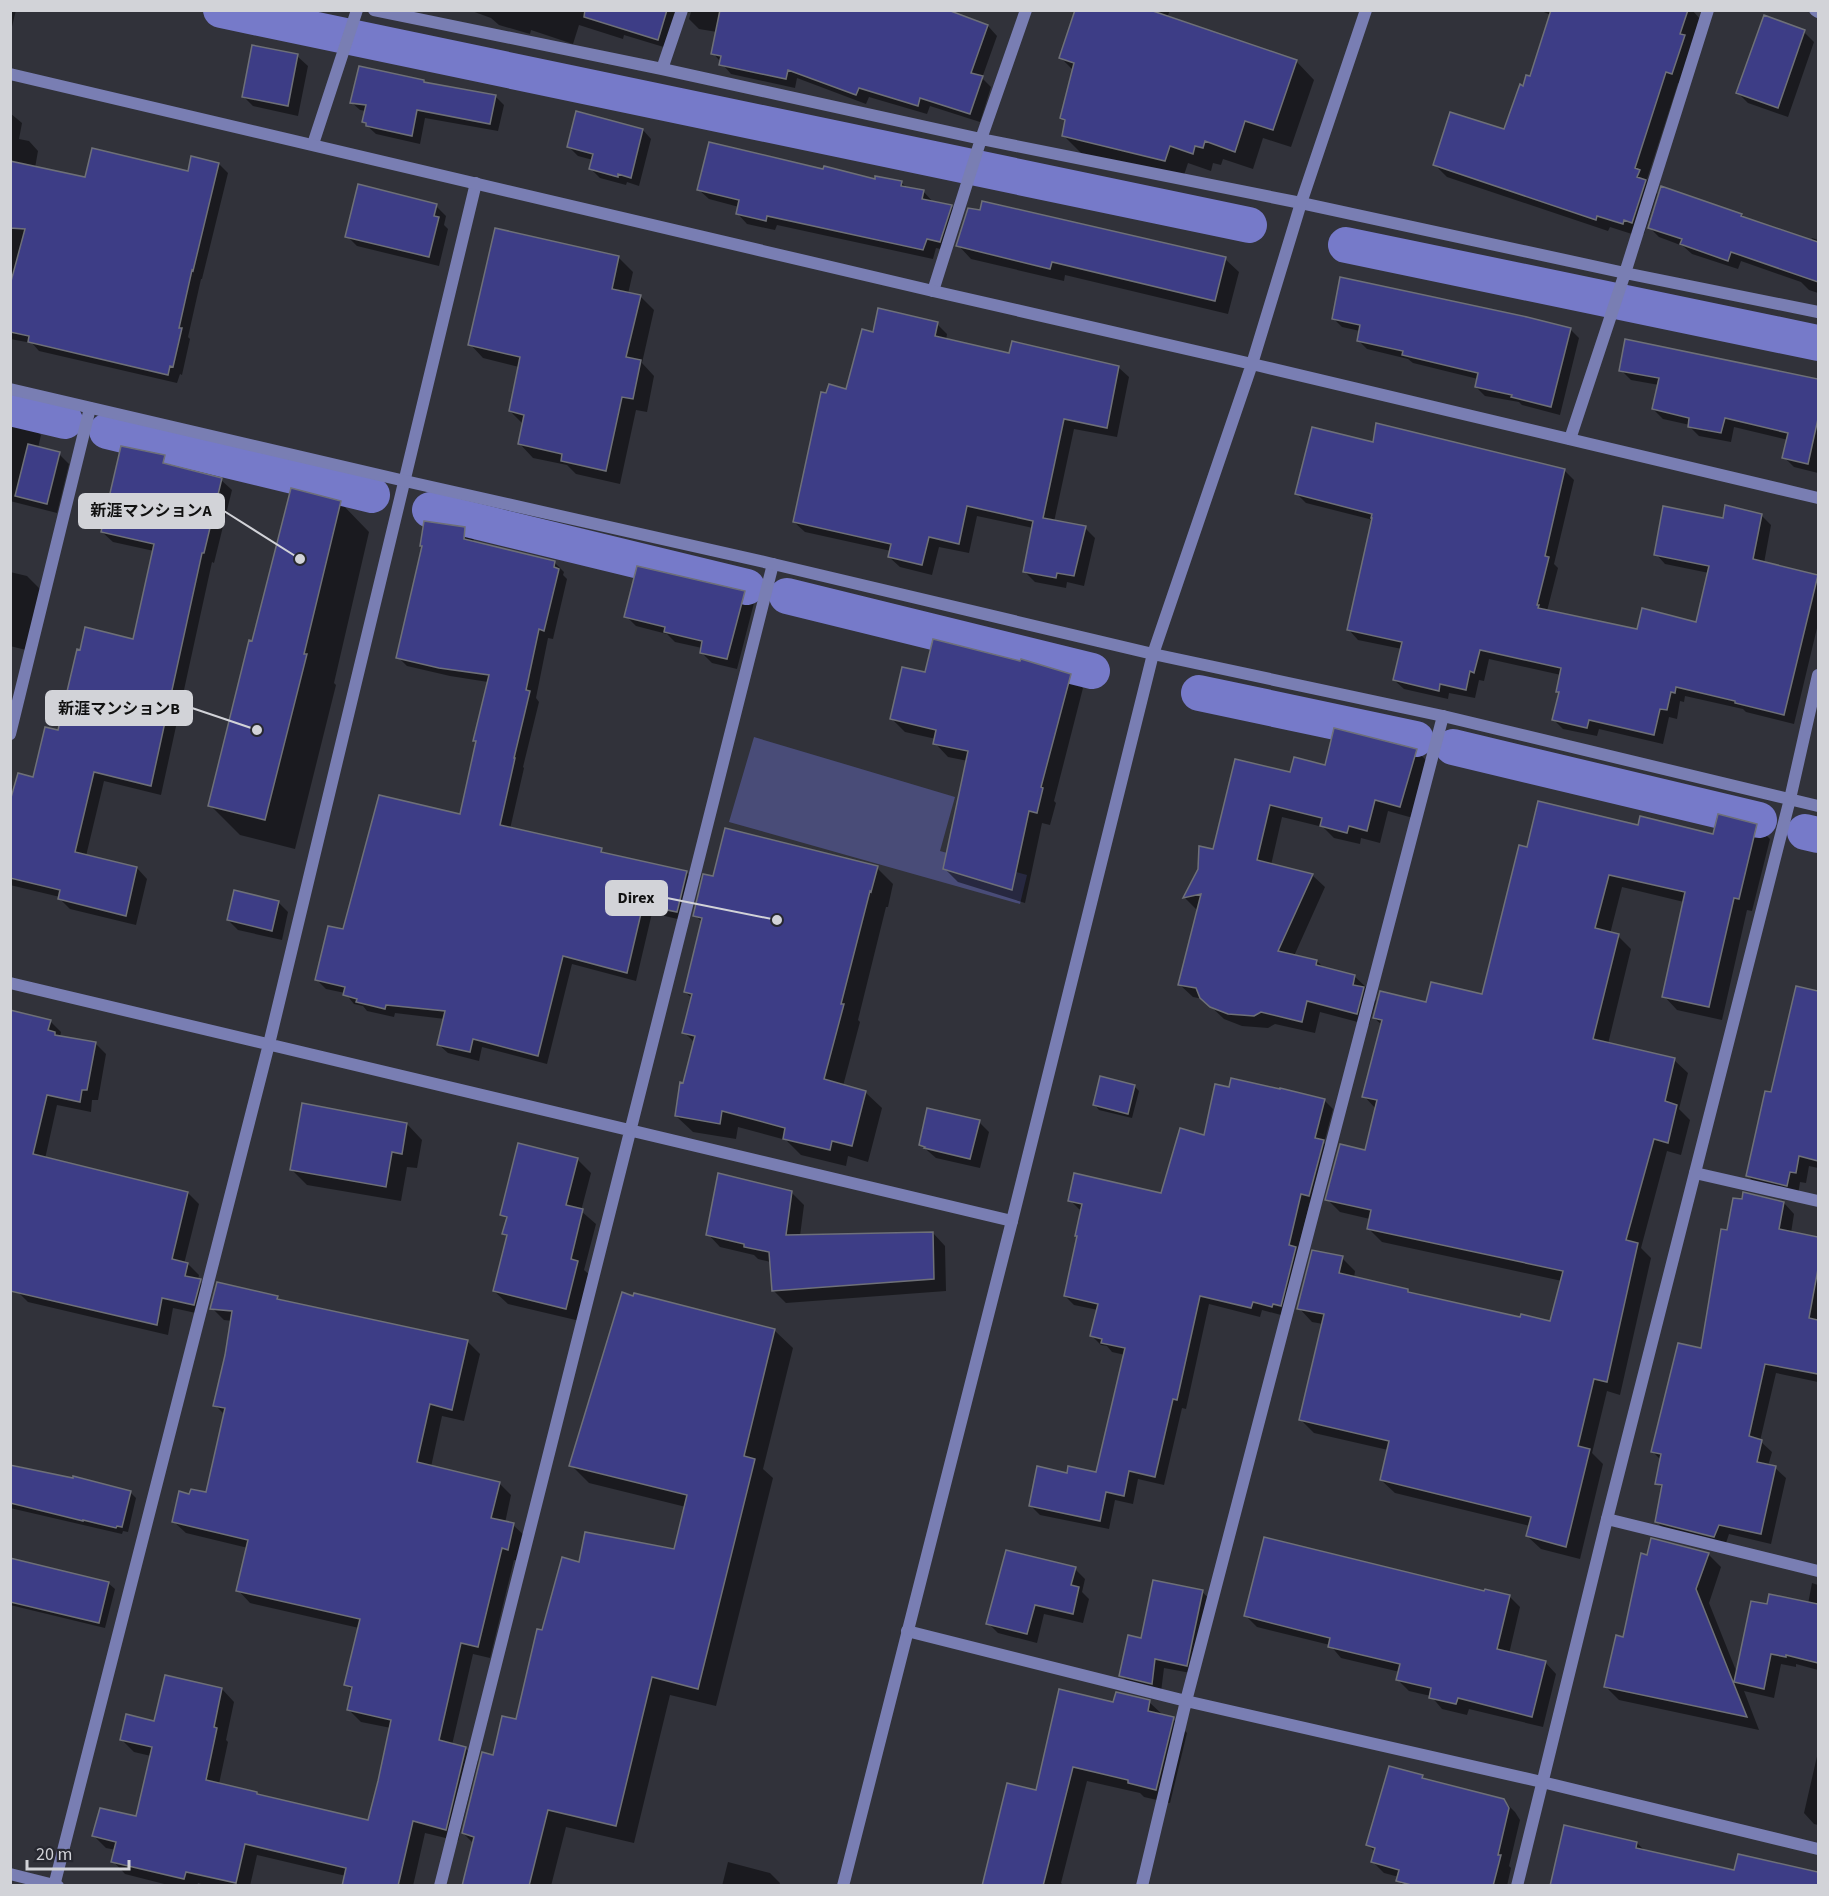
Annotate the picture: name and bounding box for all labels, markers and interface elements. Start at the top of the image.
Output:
callout: 新涯マンションA [79,494,224,528]
text: 新涯マンションA [90,500,212,522]
callout: 新涯マンションB [46,691,192,725]
text: 新涯マンションB [58,698,180,720]
callout: Direx [606,881,667,915]
text: Direx [617,887,655,909]
scale bar [27,1833,129,1871]
text: 20 m [36,1842,72,1867]

